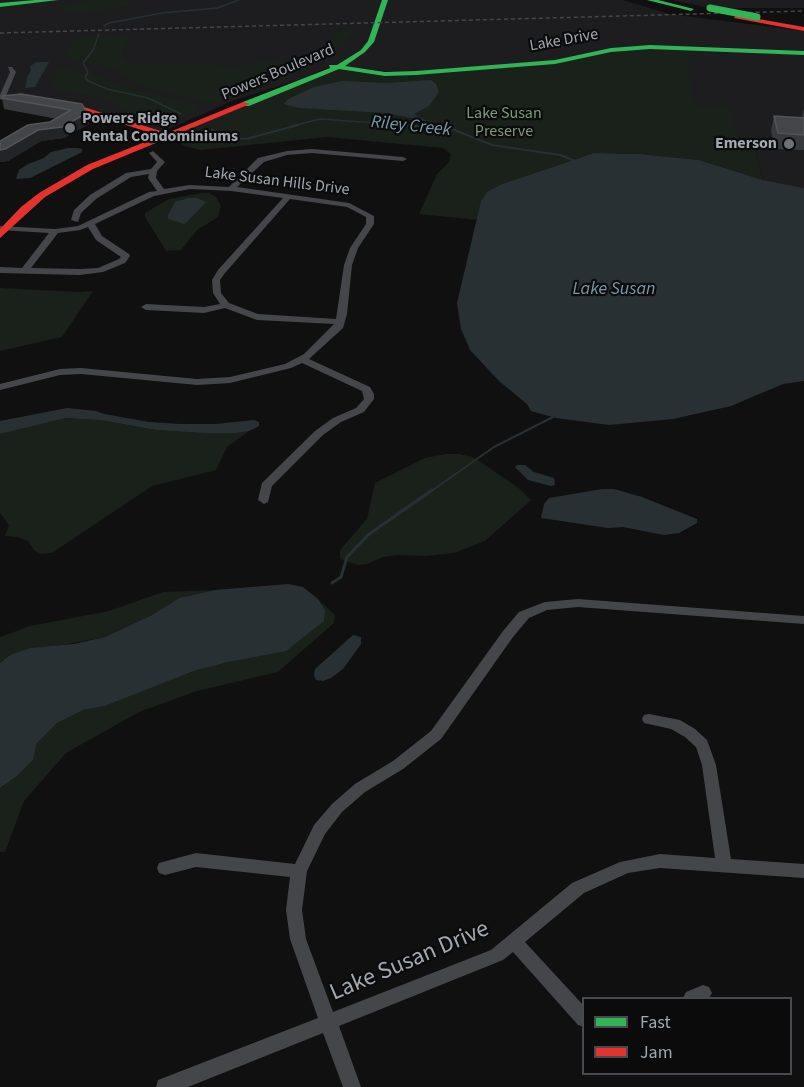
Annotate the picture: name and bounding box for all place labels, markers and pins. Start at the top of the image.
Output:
place label: Powers Ridge Rental Condominiums [82,109,238,147]
marker: Powers Ridge Rental Condominiums [63,121,77,135]
place label: Emerson [715,134,777,154]
marker: Emerson [782,137,796,151]

